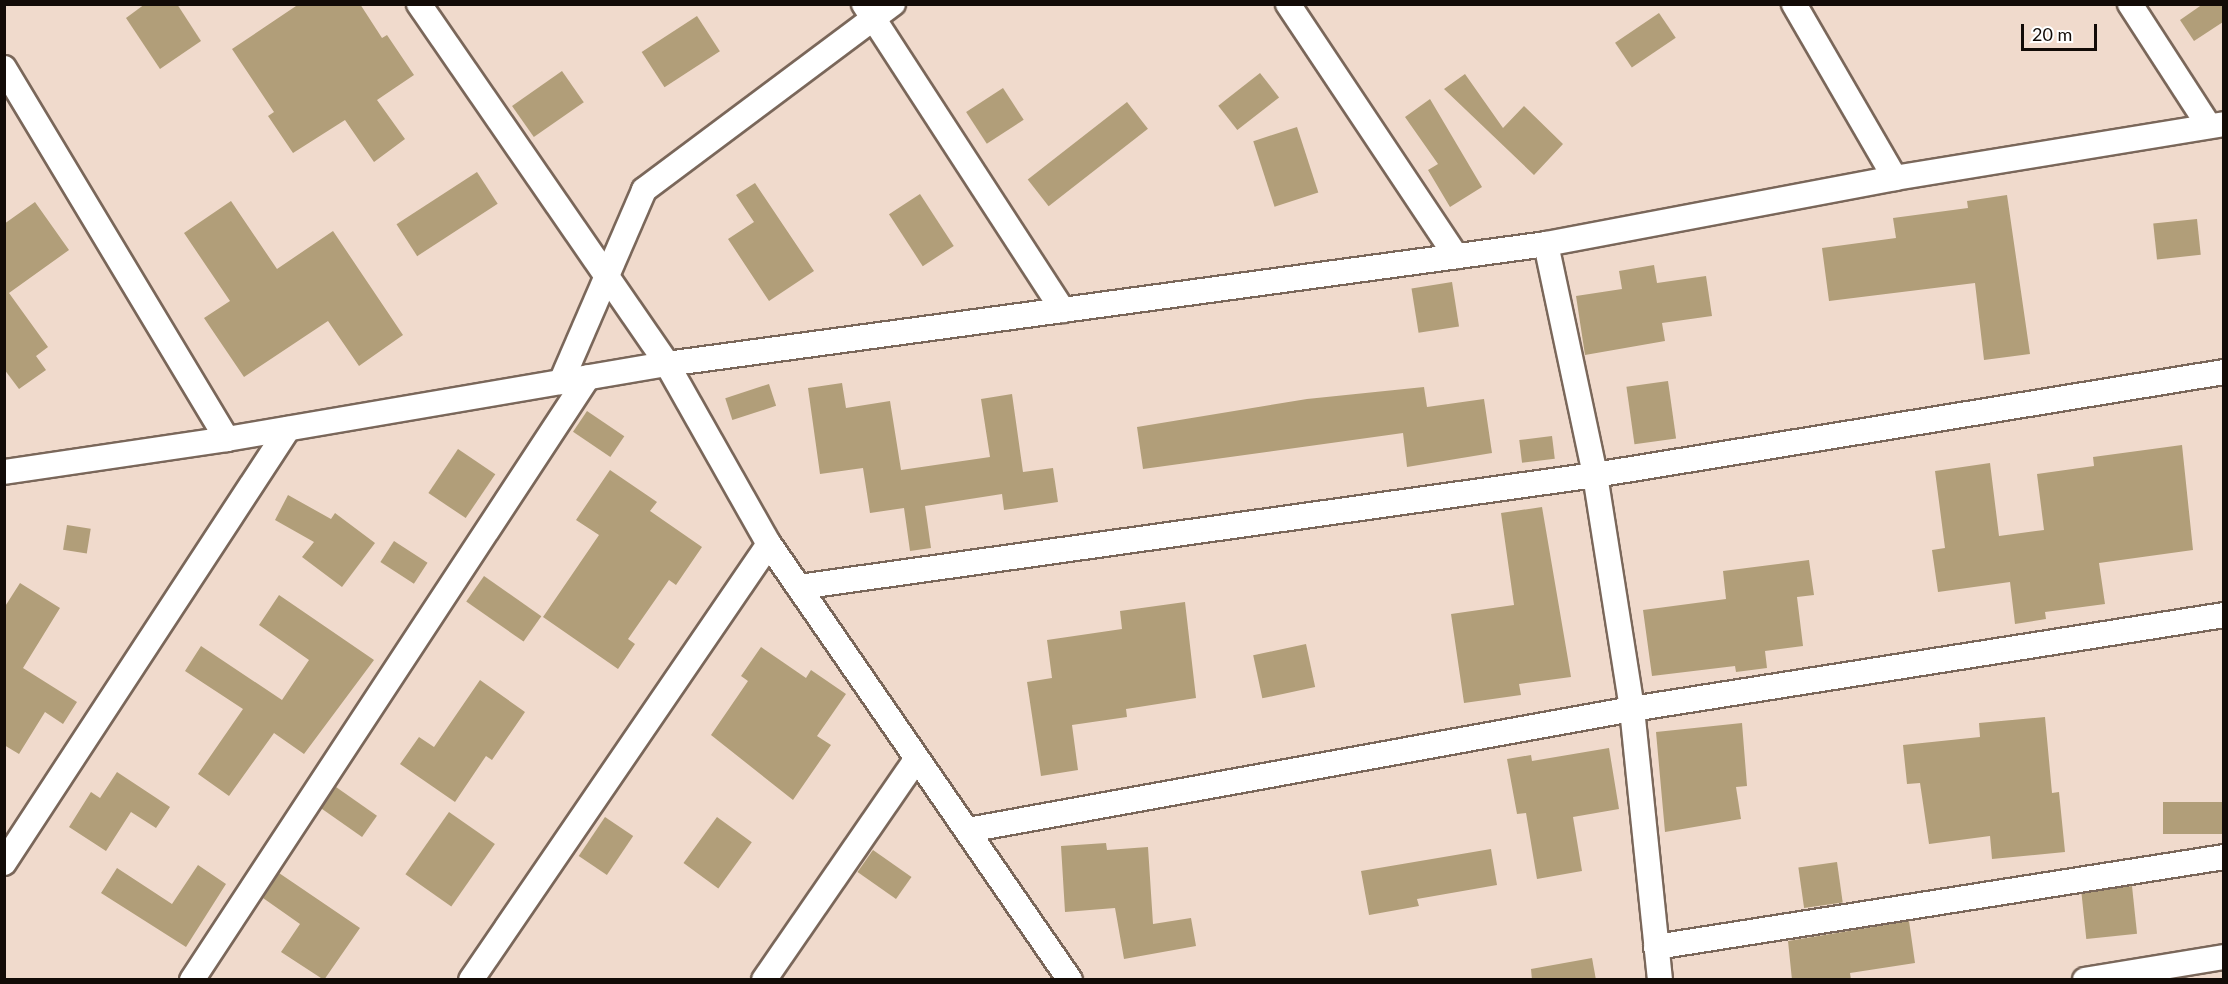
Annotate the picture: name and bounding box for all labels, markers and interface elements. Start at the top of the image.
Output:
scale bar [2024,12,2100,50]
text: 20 m [2032,23,2072,45]

